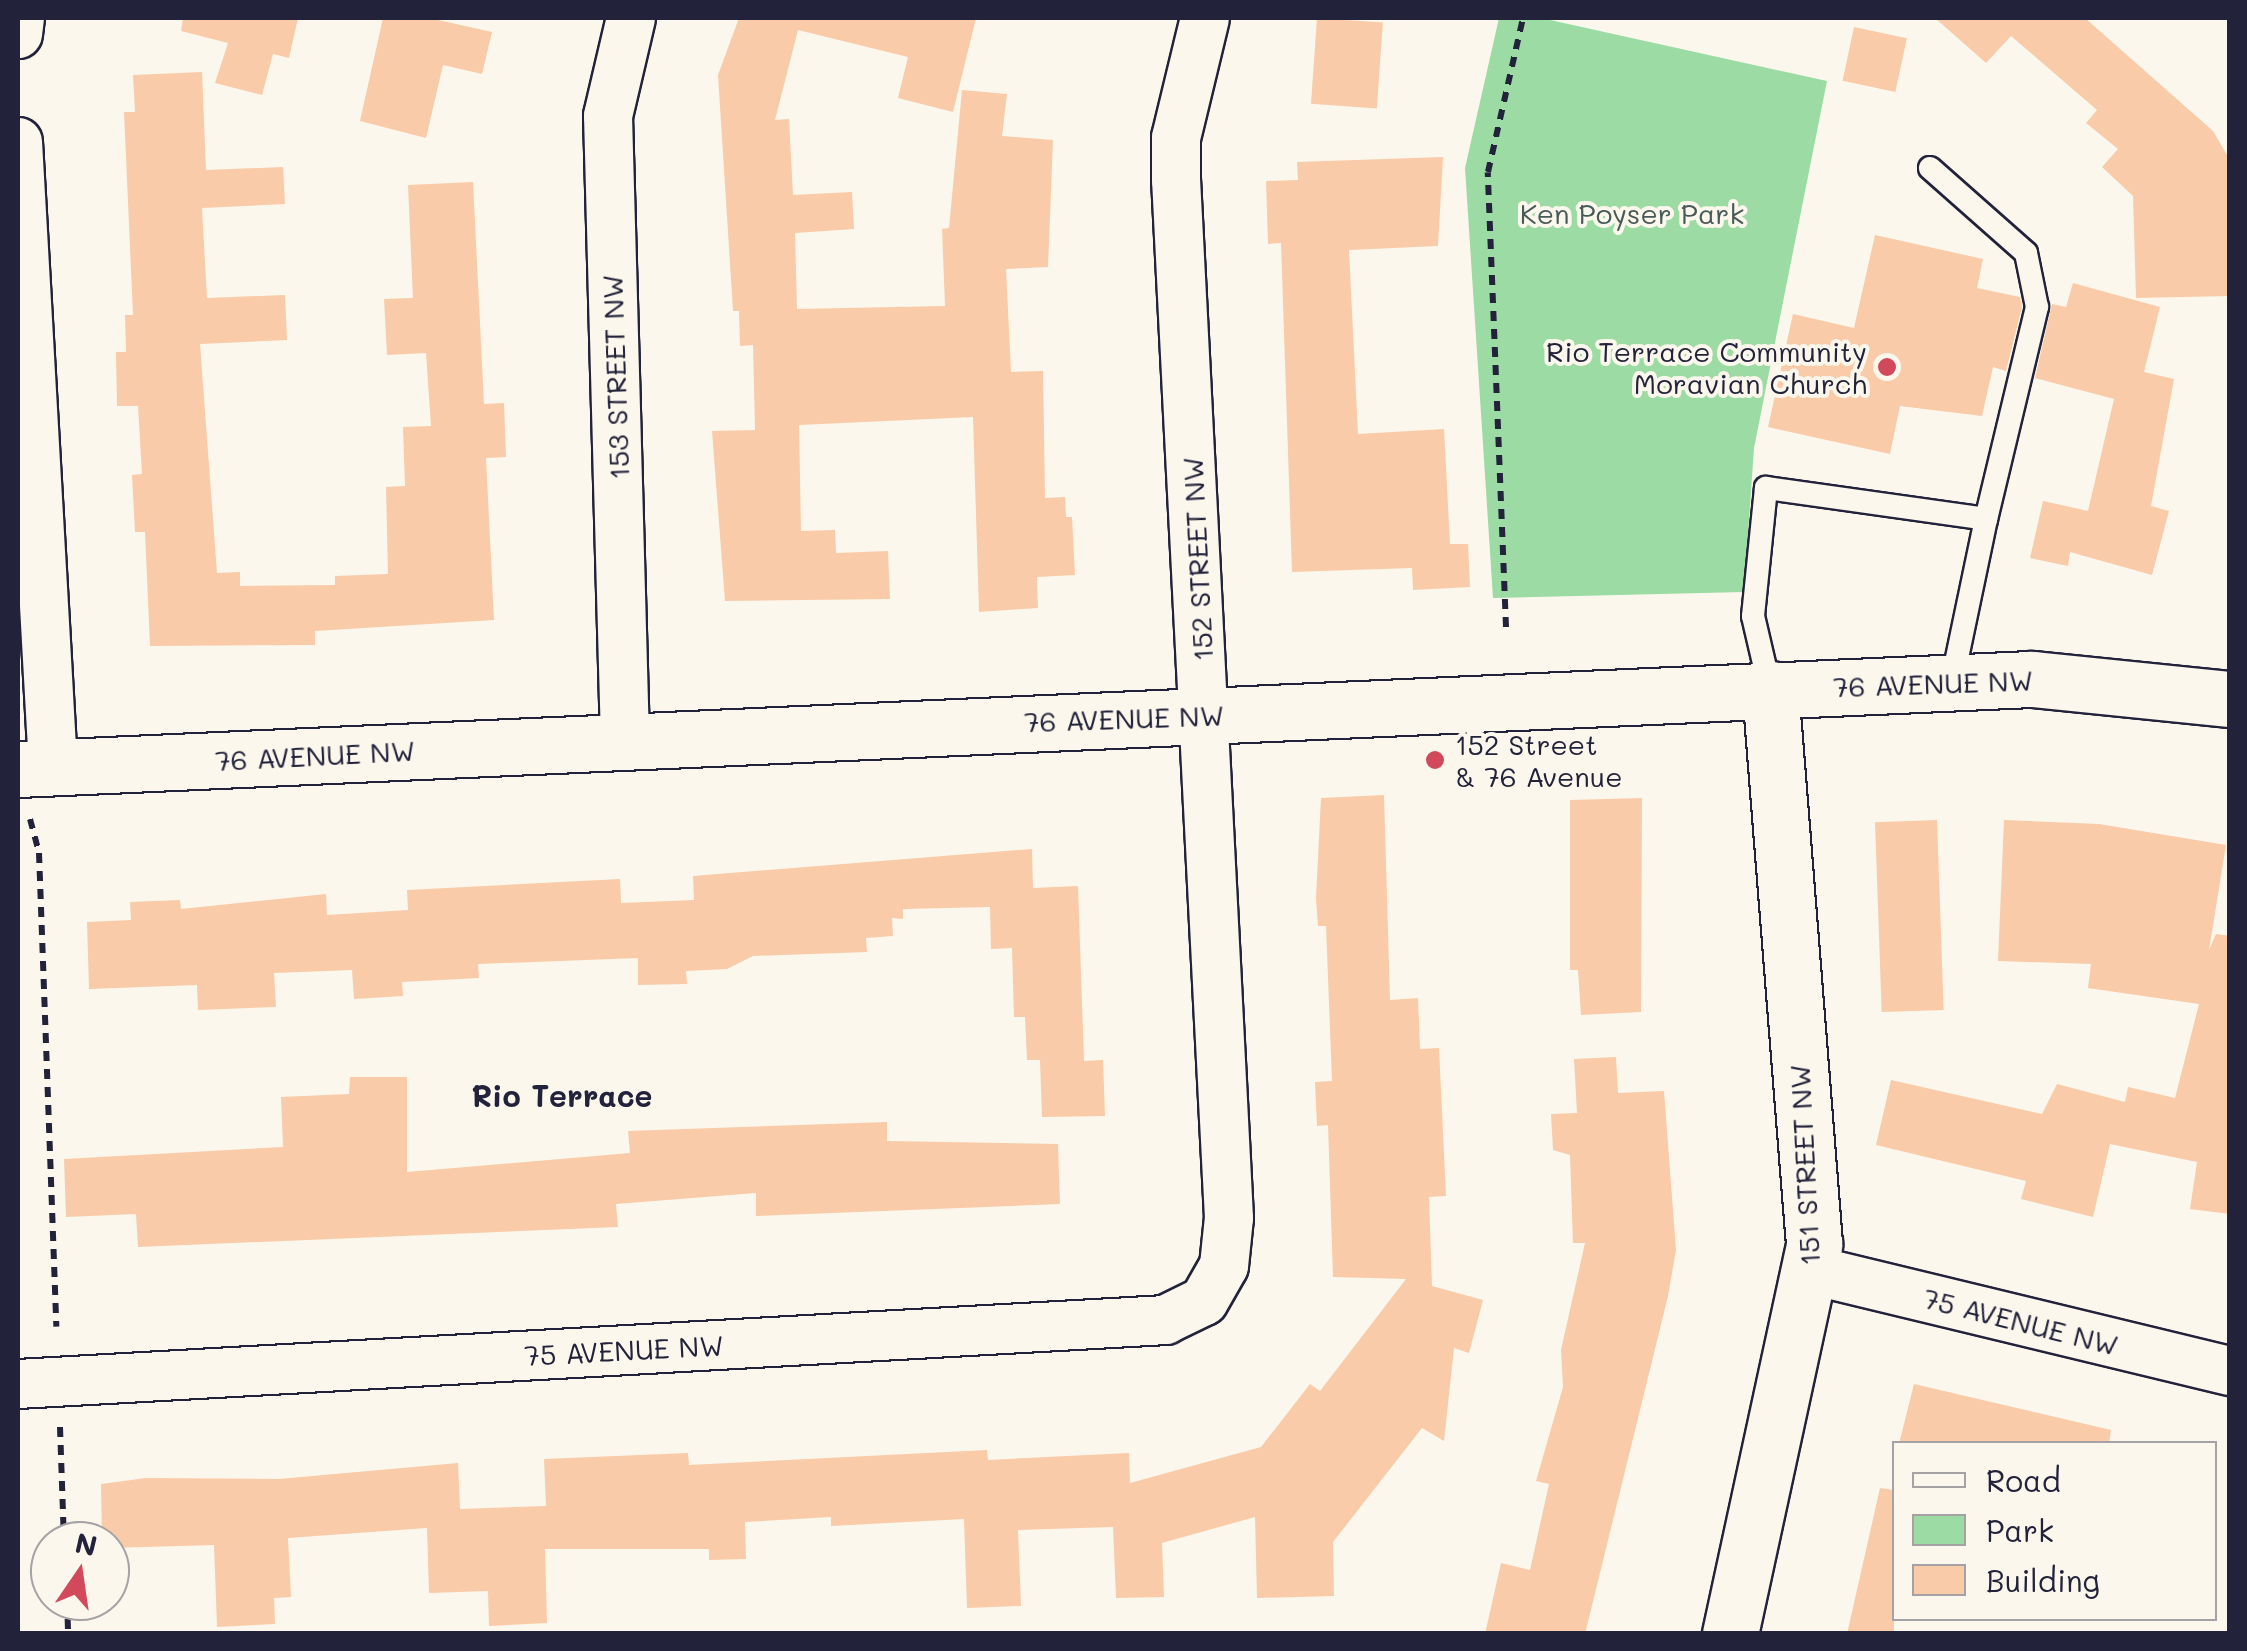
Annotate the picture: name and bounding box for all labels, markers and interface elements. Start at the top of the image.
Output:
park label: Ken Poyser Park [1520,196,1744,230]
street label: 153 STREET NW [595,274,635,480]
place label: Rio Terrace Community Moravian Church [1546,334,1867,400]
marker: Rio Terrace Community Moravian Church [1876,356,1898,378]
street label: 152 STREET NW [1175,456,1219,662]
street label: 76 AVENUE NW [1832,663,2034,703]
street label: 76 AVENUE NW [1023,698,1225,738]
place label: 152 Street & 76 Avenue [1455,727,1622,793]
street label: 76 AVENUE NW [214,733,416,777]
marker: 152 Street & 76 Avenue [1424,749,1446,771]
street label: 151 STREET NW [1782,1064,1826,1266]
district label: Rio Terrace [471,1077,653,1113]
street label: 75 AVENUE NW [1920,1281,2122,1361]
street label: 75 AVENUE NW [523,1328,725,1372]
legend [1892,1441,2217,1621]
text: Road [1986,1460,2061,1500]
text: Park [1986,1510,2054,1550]
north arrow [30,1521,130,1621]
text: N [72,1524,101,1564]
text: Building [1986,1560,2100,1600]

